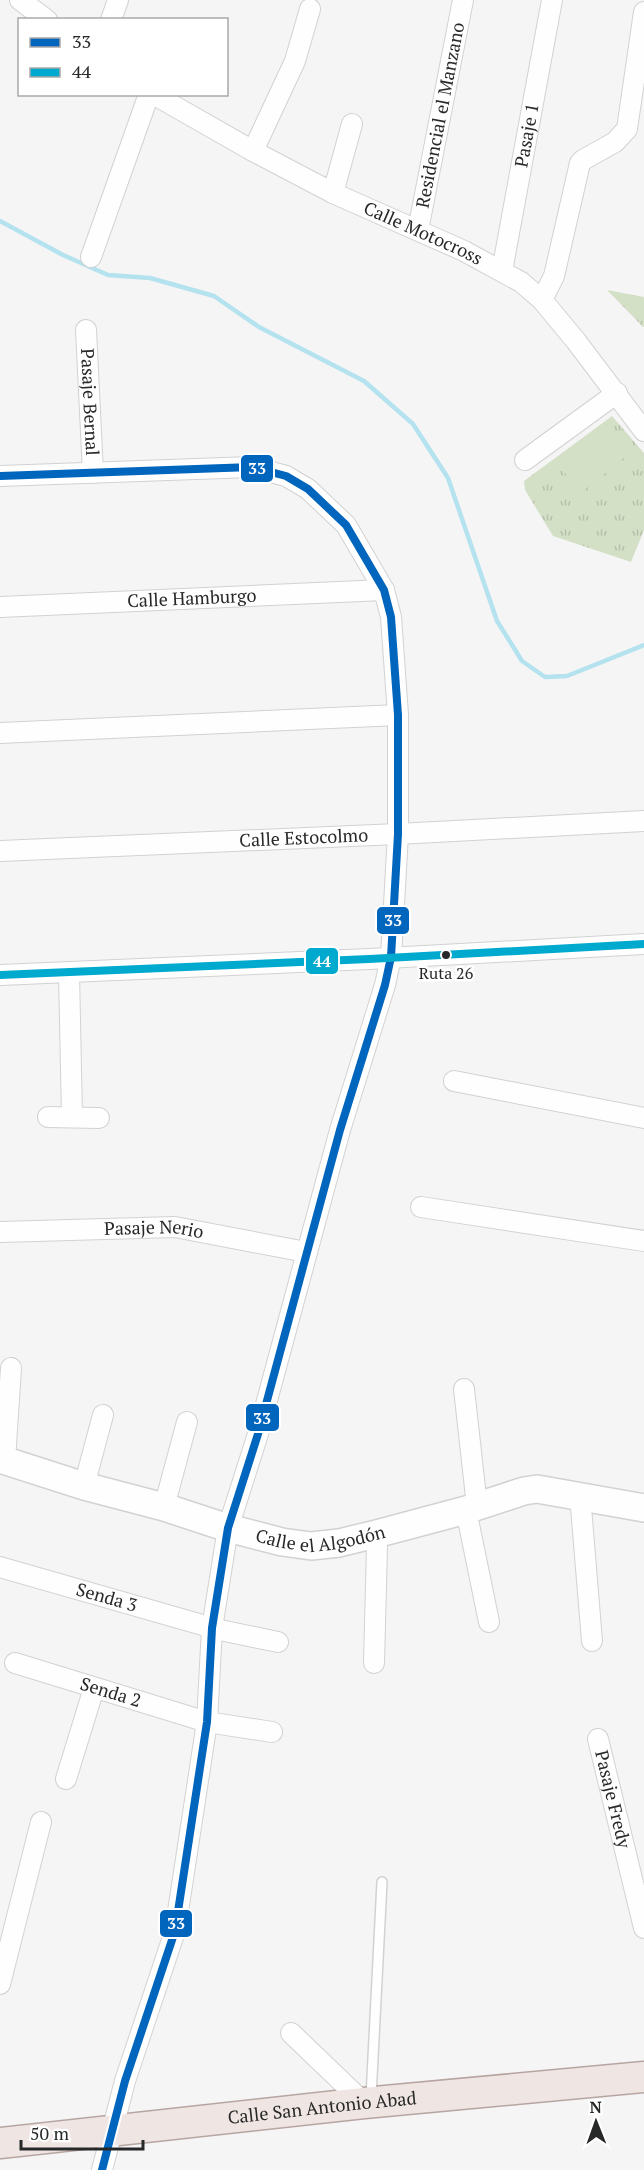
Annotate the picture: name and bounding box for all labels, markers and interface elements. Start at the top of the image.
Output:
legend [18,18,228,96]
street label: Residencial el Manzano [410,20,469,210]
text: 33 [72,29,91,53]
text: 44 [72,59,92,83]
street label: Pasaje 1 [508,101,544,169]
street label: Calle Motocross [360,195,487,270]
street label: Pasaje Bernal [76,348,105,456]
line badge: 33 [240,454,274,483]
text: 33 [248,457,266,479]
street label: Calle Hamburgo [127,583,257,612]
street label: Calle Estocolmo [239,822,369,852]
line badge: 33 [376,906,410,935]
text: 33 [384,909,402,931]
line badge: 44 [305,947,339,975]
marker: Ruta 26 [440,949,452,961]
text: 44 [313,950,331,972]
place label: Ruta 26 [419,962,474,984]
street label: Pasaje Nerio [104,1214,206,1243]
line badge: 33 [245,1403,280,1432]
text: 33 [253,1407,271,1429]
street label: Calle el Algodón [253,1519,388,1557]
street label: Senda 3 [74,1576,140,1617]
street label: Senda 2 [77,1671,144,1712]
street label: Pasaje Fredy [590,1747,637,1851]
line badge: 33 [159,1909,193,1938]
text: 33 [167,1912,185,1934]
street label: Calle San Antonio Abad [226,2085,417,2129]
north arrow [566,2092,626,2152]
text: N [589,2096,602,2118]
scale bar [21,2113,142,2151]
text: 50 m [30,2121,70,2145]

